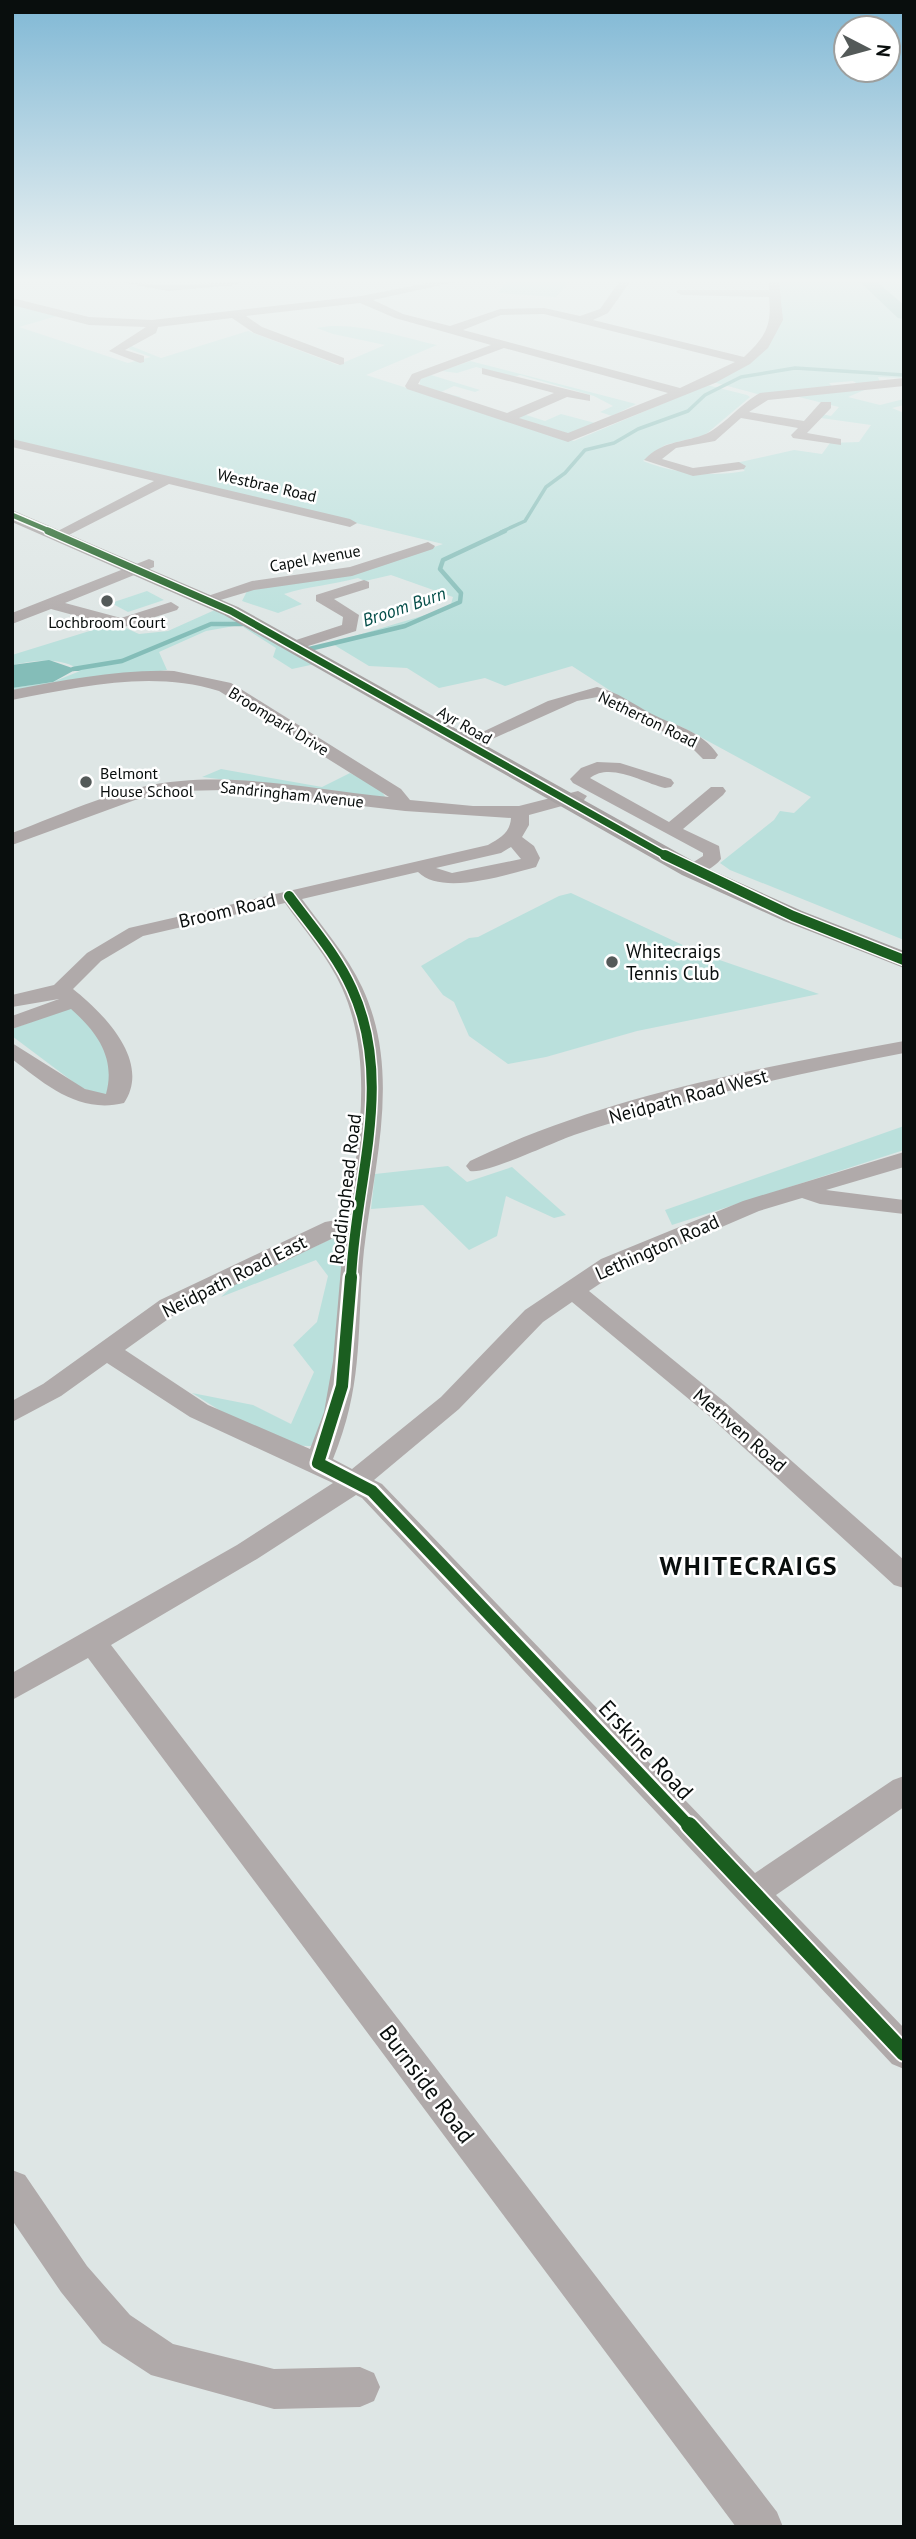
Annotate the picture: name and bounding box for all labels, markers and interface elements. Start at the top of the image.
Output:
north arrow [832,14,902,84]
text: N [871,43,896,58]
street label: Westbrae Road [215,464,319,506]
street label: Capel Avenue [268,540,362,576]
water label: Broom Burn [359,582,449,632]
marker: Lochbroom Court [99,593,115,609]
place label: Lochbroom Court [48,612,166,632]
street label: Broompark Drive [225,682,333,760]
street label: Netherton Road [595,686,701,752]
street label: Ayr Road [434,701,496,749]
place label: Belmont House School [100,763,194,801]
marker: Belmont House School [78,774,94,790]
street label: Sandringham Avenue [219,777,365,811]
street label: Broom Road [176,887,278,933]
place label: Whitecraigs Tennis Club [626,939,721,985]
marker: Whitecraigs Tennis Club [604,954,620,970]
street label: Neidpath Road West [606,1063,771,1129]
street label: Roddinghead Road [324,1112,366,1266]
street label: Lethington Road [591,1209,723,1285]
street label: Neidpath Road East [158,1229,311,1323]
street label: Methven Road [688,1383,792,1477]
district label: WHITECRAIGS [659,1549,839,1582]
street label: Erskine Road [593,1694,700,1806]
street label: Burnside Road [373,2019,481,2149]

